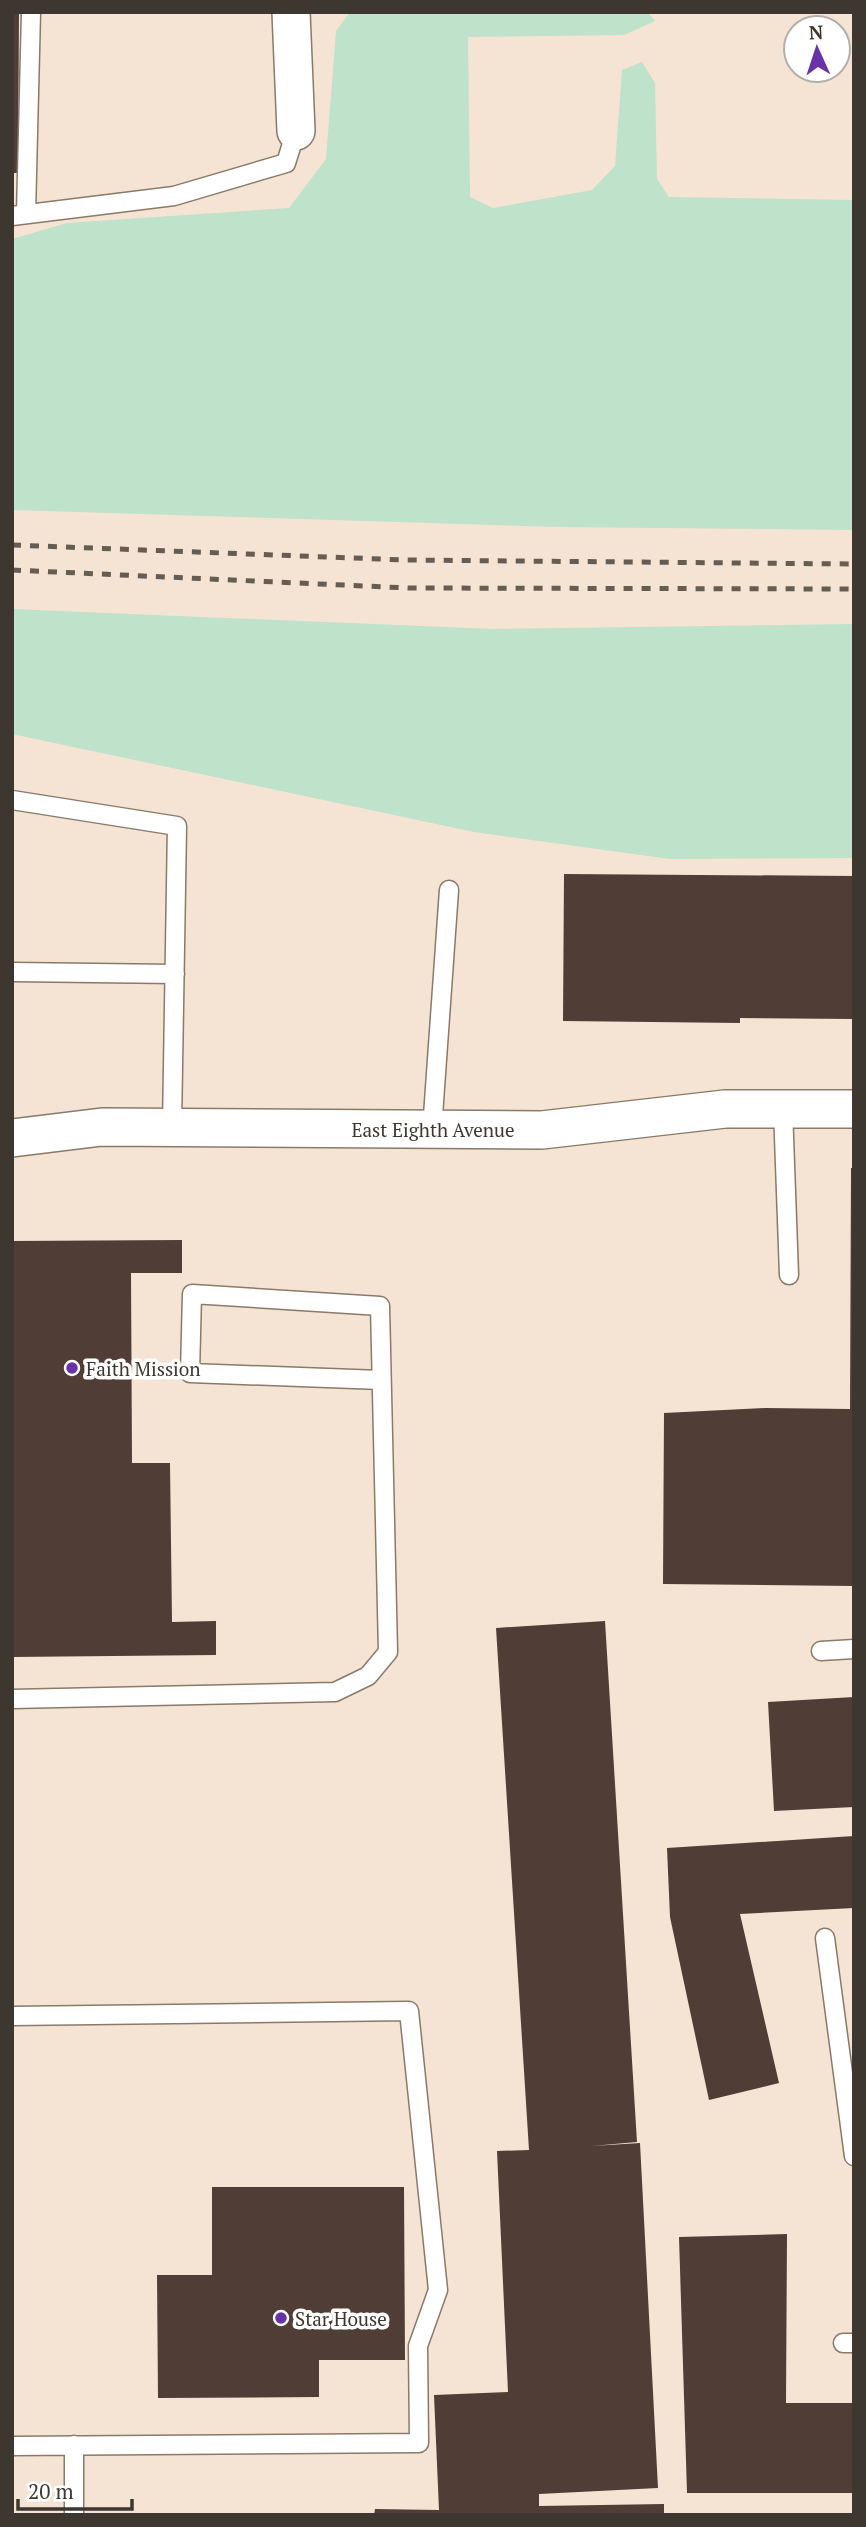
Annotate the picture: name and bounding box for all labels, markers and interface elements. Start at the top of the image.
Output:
north arrow [782,14,852,84]
text: N [808,19,825,44]
street label: East Eighth Avenue [351,1117,515,1142]
place label: Faith Mission [86,1356,201,1381]
marker: Faith Mission [64,1360,80,1376]
place label: Star House [295,2306,387,2331]
marker: Star House [273,2310,289,2326]
scale bar [18,2468,131,2512]
text: 20 m [28,2477,74,2505]

